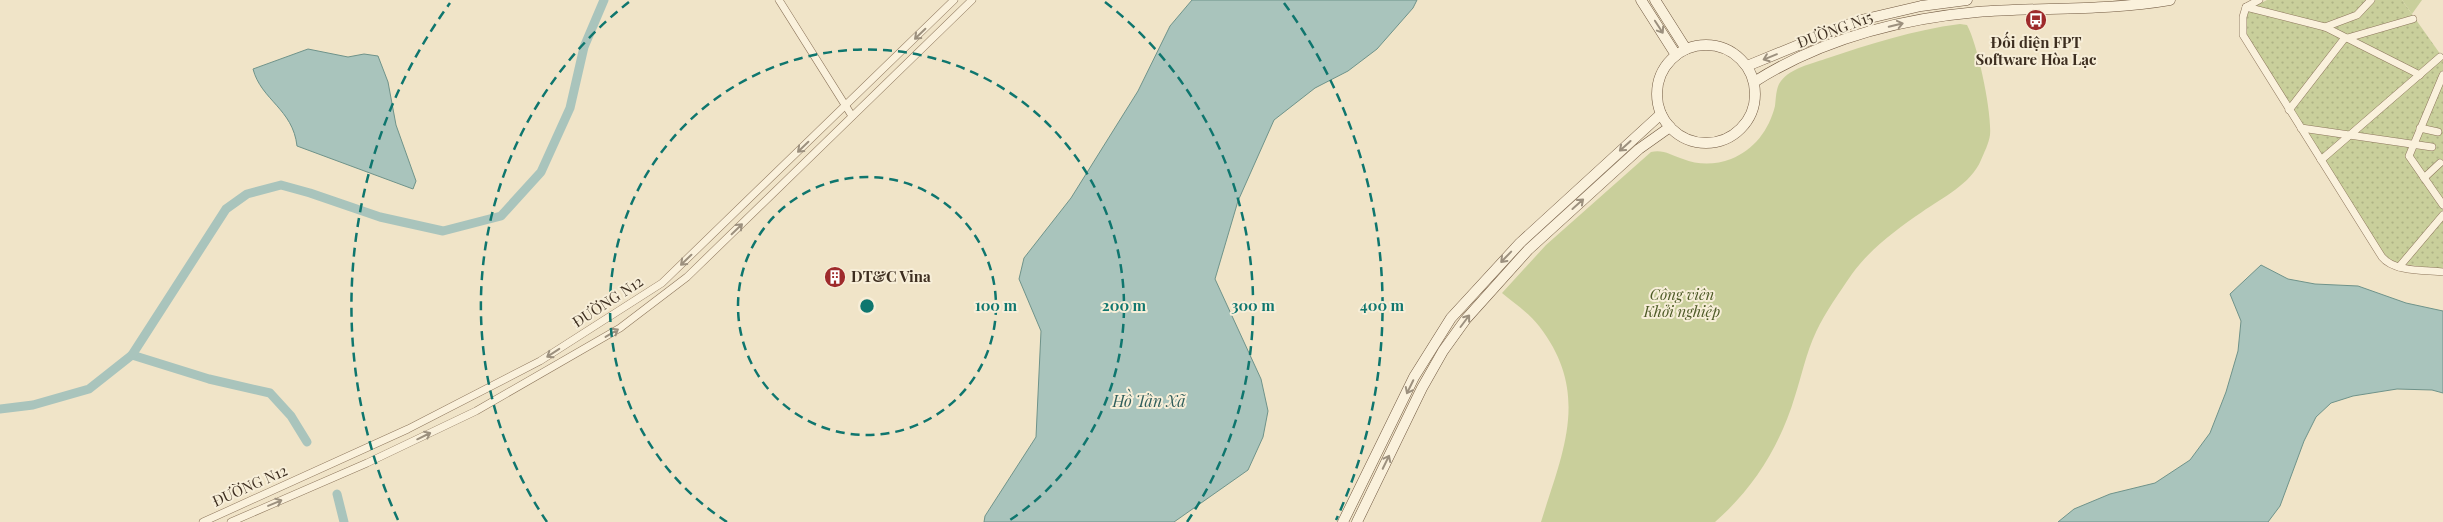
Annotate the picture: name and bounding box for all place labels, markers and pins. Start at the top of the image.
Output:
bus stop icon: Đối diện FPT Software Hòa Lạc [2024,8,2048,32]
place label: Đối diện FPT Software Hòa Lạc [1976,31,2097,69]
building icon: DT&C Vina [823,265,847,289]
place label: DT&C Vina [851,266,931,286]
centre of rings [858,297,876,315]

